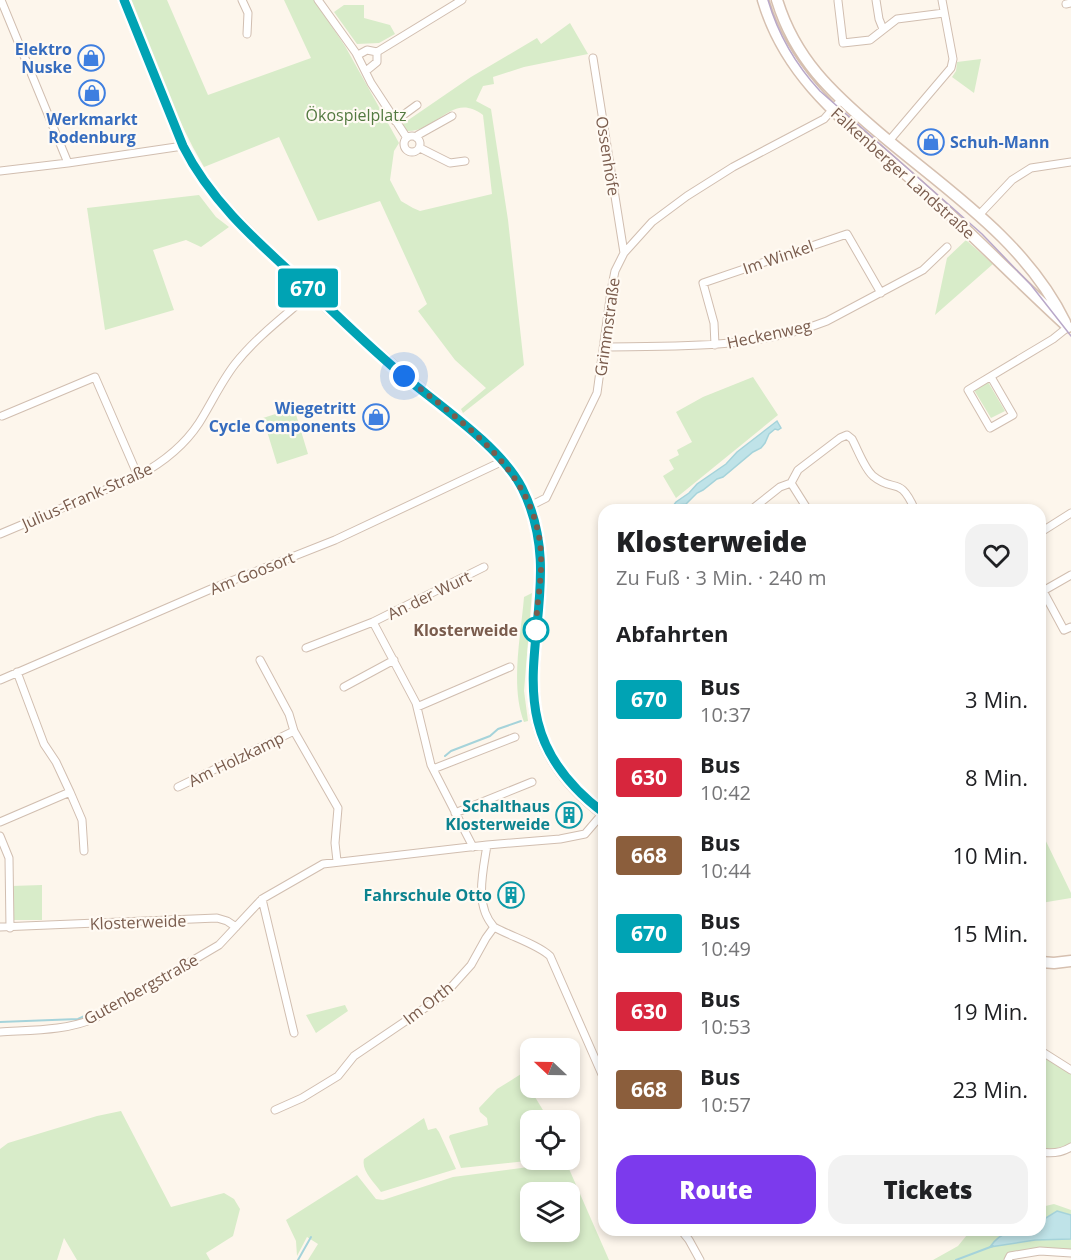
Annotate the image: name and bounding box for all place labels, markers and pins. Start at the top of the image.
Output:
place label: Elektro Nuske [15,38,72,78]
shop icon: Elektro Nuske [76,43,106,73]
shop icon: Werkmarkt Rodenburg [77,78,107,108]
place label: Werkmarkt Rodenburg [46,108,138,148]
shop icon: Schuh-Mann [916,127,946,157]
place label: Schuh-Mann [950,131,1050,153]
place label: Wiegetritt Cycle Components [209,397,356,437]
shop icon: Wiegetritt Cycle Components [361,402,391,432]
marker: Klosterweide [523,617,549,643]
place label: Klosterweide [413,619,518,641]
place label: Schalthaus Klosterweide [445,795,550,835]
building icon: Schalthaus Klosterweide [554,800,584,830]
building icon: Fahrschule Otto [496,880,526,910]
place label: Fahrschule Otto [364,884,492,906]

